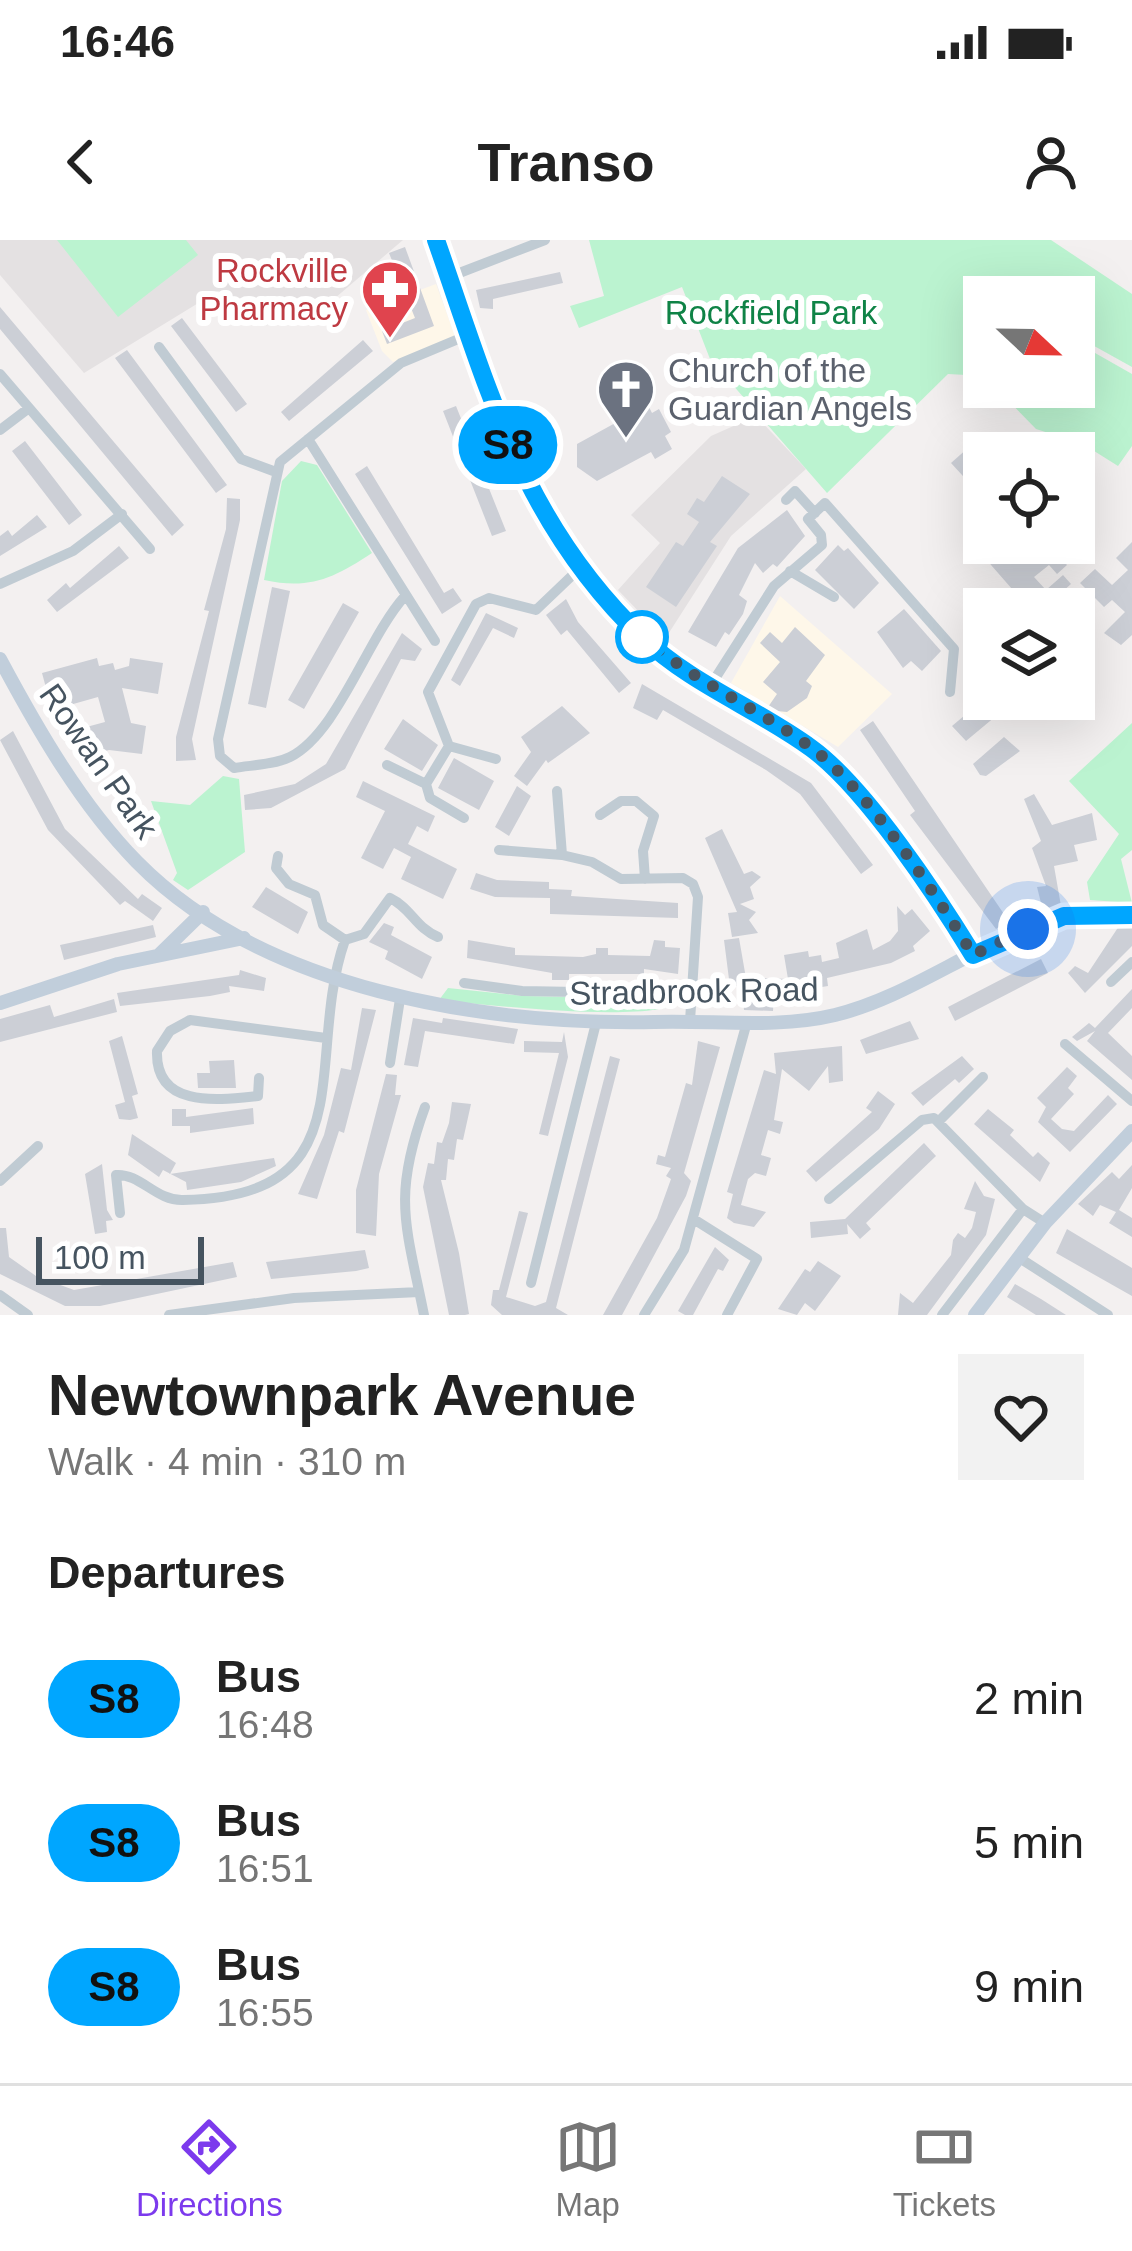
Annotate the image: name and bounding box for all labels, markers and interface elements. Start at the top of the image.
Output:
text: 16:46 [60,16,175,67]
icon: back [48,129,114,195]
icon: person [1018,129,1084,195]
text: Transo [477,132,655,192]
place label: Rockville Pharmacy [199,252,348,327]
pharmacy icon: Rockville Pharmacy [359,258,421,340]
north arrow [963,276,1095,408]
map controls [963,276,1095,720]
park label: Rockfield Park [665,294,878,331]
place label: Church of the Guardian Angels [668,352,912,427]
church icon: Church of the Guardian Angels [595,358,657,440]
line badge: S8 [454,406,562,484]
text: S8 [482,421,534,468]
button: locate [963,432,1095,564]
button: layers [963,588,1095,720]
unlabelled marker [617,612,667,662]
street label: Rowan Park [32,677,166,846]
your location [998,899,1058,959]
street label: Stradbrook Road [569,970,819,1012]
scale bar [36,1231,204,1284]
text: 100 m [54,1239,146,1276]
button: heart [958,1354,1084,1480]
text: Newtownpark Avenue [48,1363,636,1427]
text: Walk · 4 min · 310 m [48,1440,406,1483]
text: Departures [48,1547,286,1598]
text: Bus [216,1651,301,1702]
text: 2 min [974,1673,1084,1724]
text: S8 [88,1675,140,1722]
text: 16:48 [216,1703,314,1746]
text: Bus [216,1795,301,1846]
text: 5 min [974,1817,1084,1868]
text: S8 [88,1819,140,1866]
text: 16:51 [216,1847,314,1890]
text: Bus [216,1939,301,1990]
text: 9 min [974,1961,1084,2012]
text: S8 [88,1963,140,2010]
text: 16:55 [216,1991,314,2034]
tab: Directions [136,2114,283,2224]
tab: Map [555,2114,621,2224]
tab: Tickets [893,2114,996,2224]

